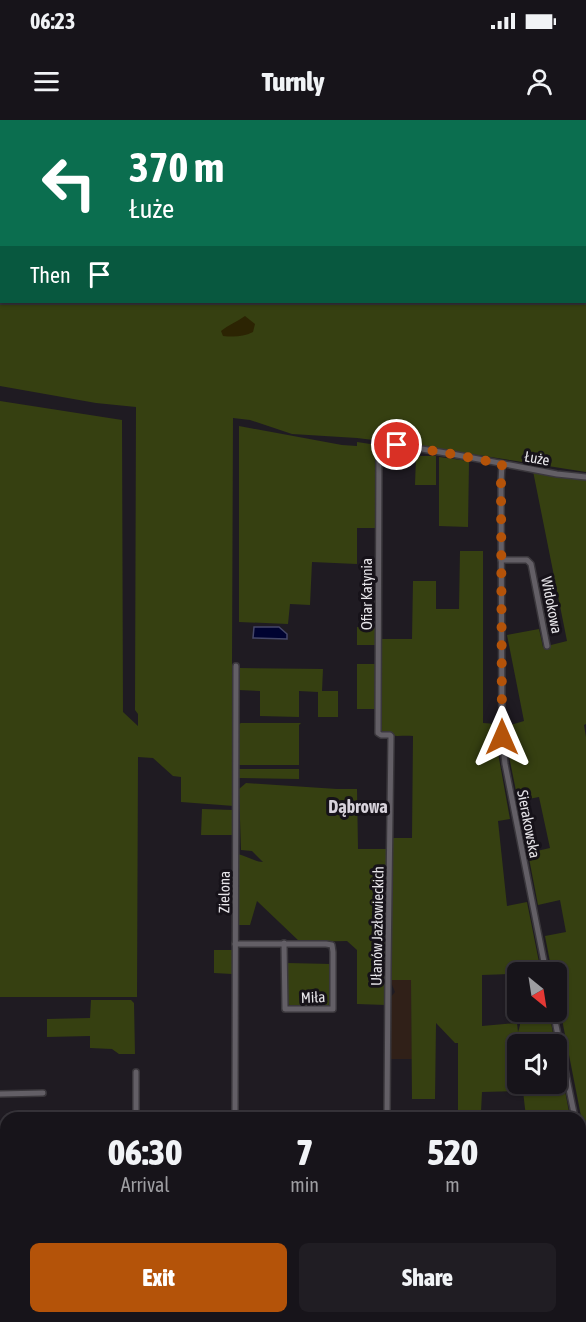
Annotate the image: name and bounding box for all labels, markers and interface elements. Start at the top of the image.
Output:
text: 06:23 [30,8,75,34]
icon: menu [30,65,63,98]
icon: person [523,65,556,98]
text: Turnly [262,66,324,97]
text: 370 m [129,143,224,191]
icon: left [30,144,108,222]
text: Łuże [129,193,174,224]
icon: arrive [83,258,116,291]
text: Then [30,262,71,288]
pin [371,419,422,470]
icon: arrive [380,428,413,461]
street label: Łuże [523,447,551,469]
street label: Ofiar Katynia [358,558,375,630]
street label: Widokowa [538,575,566,635]
position arrow [470,705,534,769]
street label: Sierakowska [514,789,544,859]
district label: Dąbrowa [328,796,388,817]
street label: Ułanów Jazłowieckich [367,866,387,986]
street label: Zielona [215,871,233,913]
north arrow [507,962,567,1022]
map controls [507,962,567,1094]
street label: Miła [300,988,326,1006]
button: sound [507,1034,567,1094]
text: 06:30 [108,1131,182,1173]
text: 7 [296,1131,313,1173]
text: 520 [427,1131,478,1173]
text: Arrival [121,1173,170,1196]
text: min [290,1173,319,1196]
text: m [445,1173,460,1196]
button: Exit [30,1243,287,1312]
button: Share [299,1243,556,1312]

